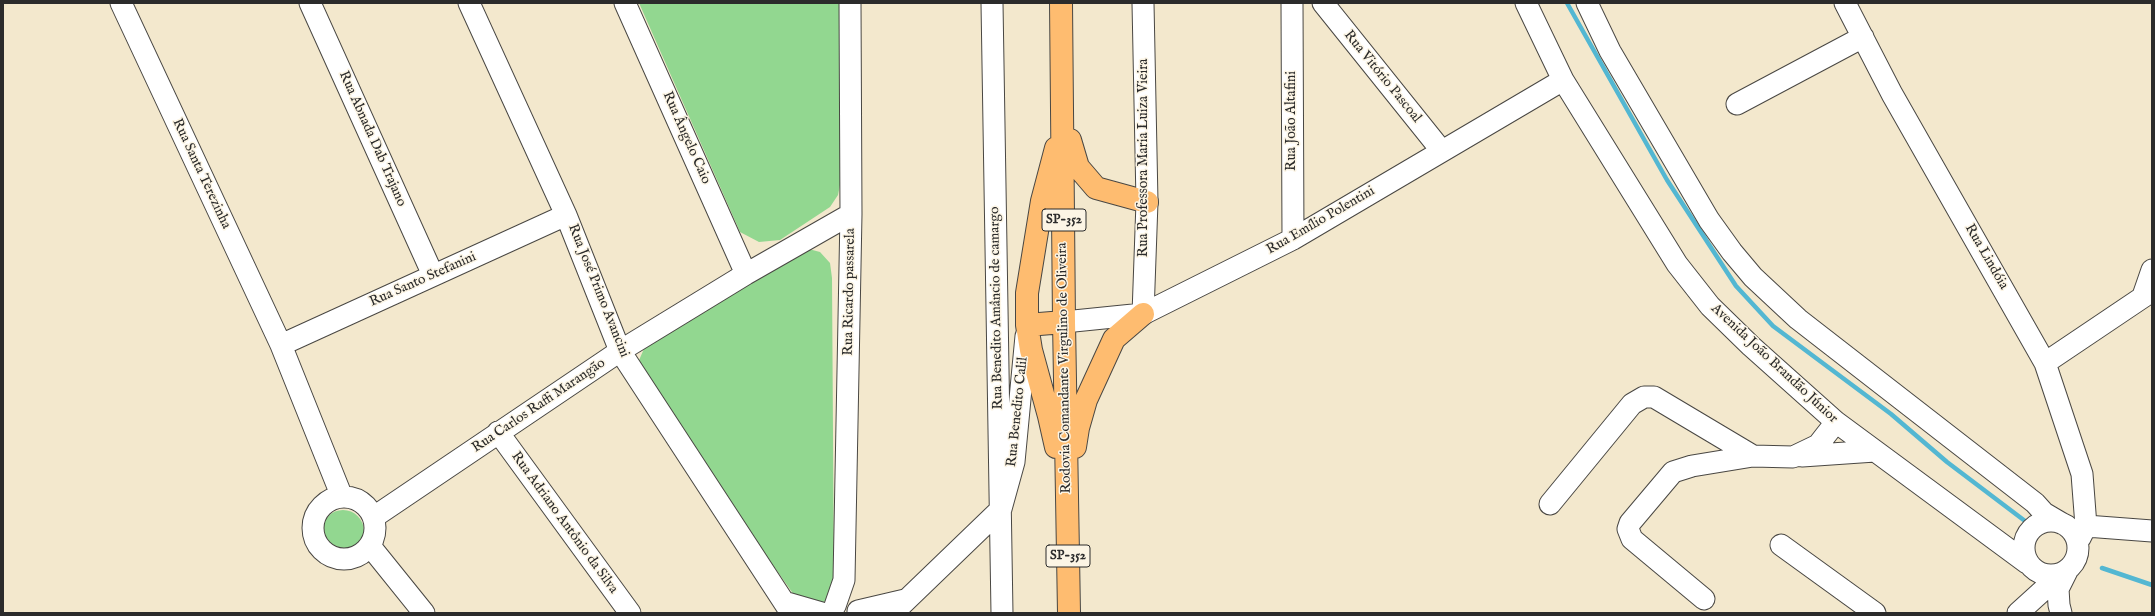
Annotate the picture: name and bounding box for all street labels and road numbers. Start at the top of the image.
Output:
street label: Rua Vitório Pascoal [1340,27,1424,127]
street label: Rua Professora Maria Luiza Vieira [1136,59,1152,257]
street label: Rua Abnada Dab Trajano [335,69,409,209]
street label: Rua João Altafini [1284,71,1300,171]
street label: Rua Ângelo Caio [658,89,714,187]
street label: Rua Santa Terezinha [168,116,234,232]
street label: Rua Emílio Polentini [1264,183,1378,259]
street label: Rua Benedito Amâncio de camargo [987,206,1007,410]
road number: SP-352 [1042,209,1086,231]
street label: Rua Lindóia [1961,221,2011,293]
street label: Rua José Primo Avancini [564,222,632,360]
street label: Rua Ricardo passarela [840,228,860,356]
street label: Rodovia Comandante Virgulino de Oliveira [1054,242,1076,494]
street label: Rua Santo Stefanini [367,249,479,311]
street label: Avenida João Brandão Júnior [1707,301,1841,427]
street label: Rua Carlos Raffi Marangão [469,355,609,457]
street label: Rua Benedito Calil [1004,356,1032,468]
street label: Rua Adriano Antônio da Silva [507,449,621,597]
road number: SP-352 [1046,545,1090,567]

